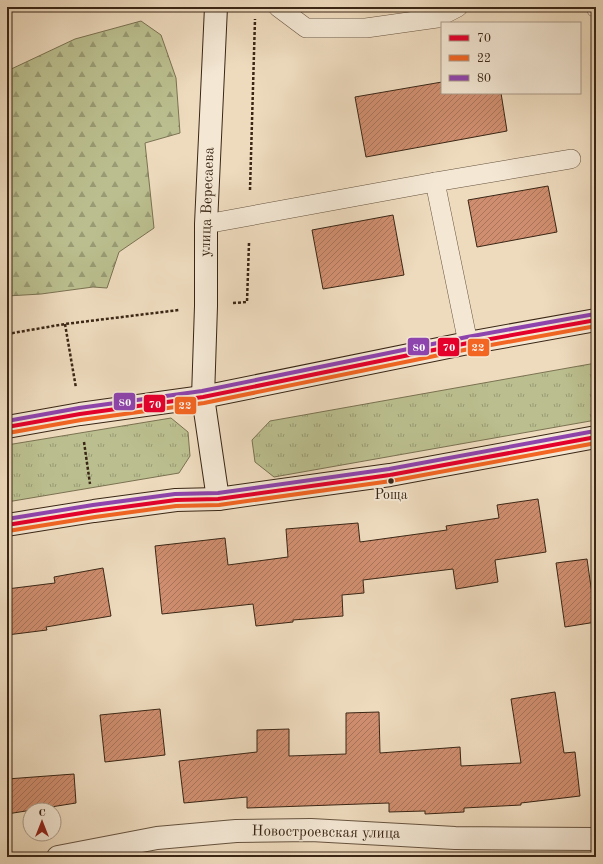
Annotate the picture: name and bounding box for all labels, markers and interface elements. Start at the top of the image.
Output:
legend [441,22,581,94]
text: 70 [477,33,491,45]
text: 22 [477,53,491,65]
text: 80 [477,73,491,85]
street label: улица Вересаева [199,146,217,257]
line badge: 80 [407,337,430,356]
line badge: 70 [437,337,460,357]
line badge: 22 [467,338,490,357]
text: 80 [413,343,425,354]
text: 70 [443,343,455,354]
text: 22 [472,343,484,354]
line badge: 80 [113,392,136,411]
line badge: 70 [143,394,166,413]
line badge: 22 [174,396,197,415]
text: 80 [119,398,131,409]
text: 70 [149,400,161,411]
text: 22 [179,401,191,412]
marker: Роща [386,476,396,486]
place label: Роща [374,488,408,502]
north arrow [22,802,62,842]
text: С [38,808,46,819]
street label: Новостроевская улица [252,824,401,842]

